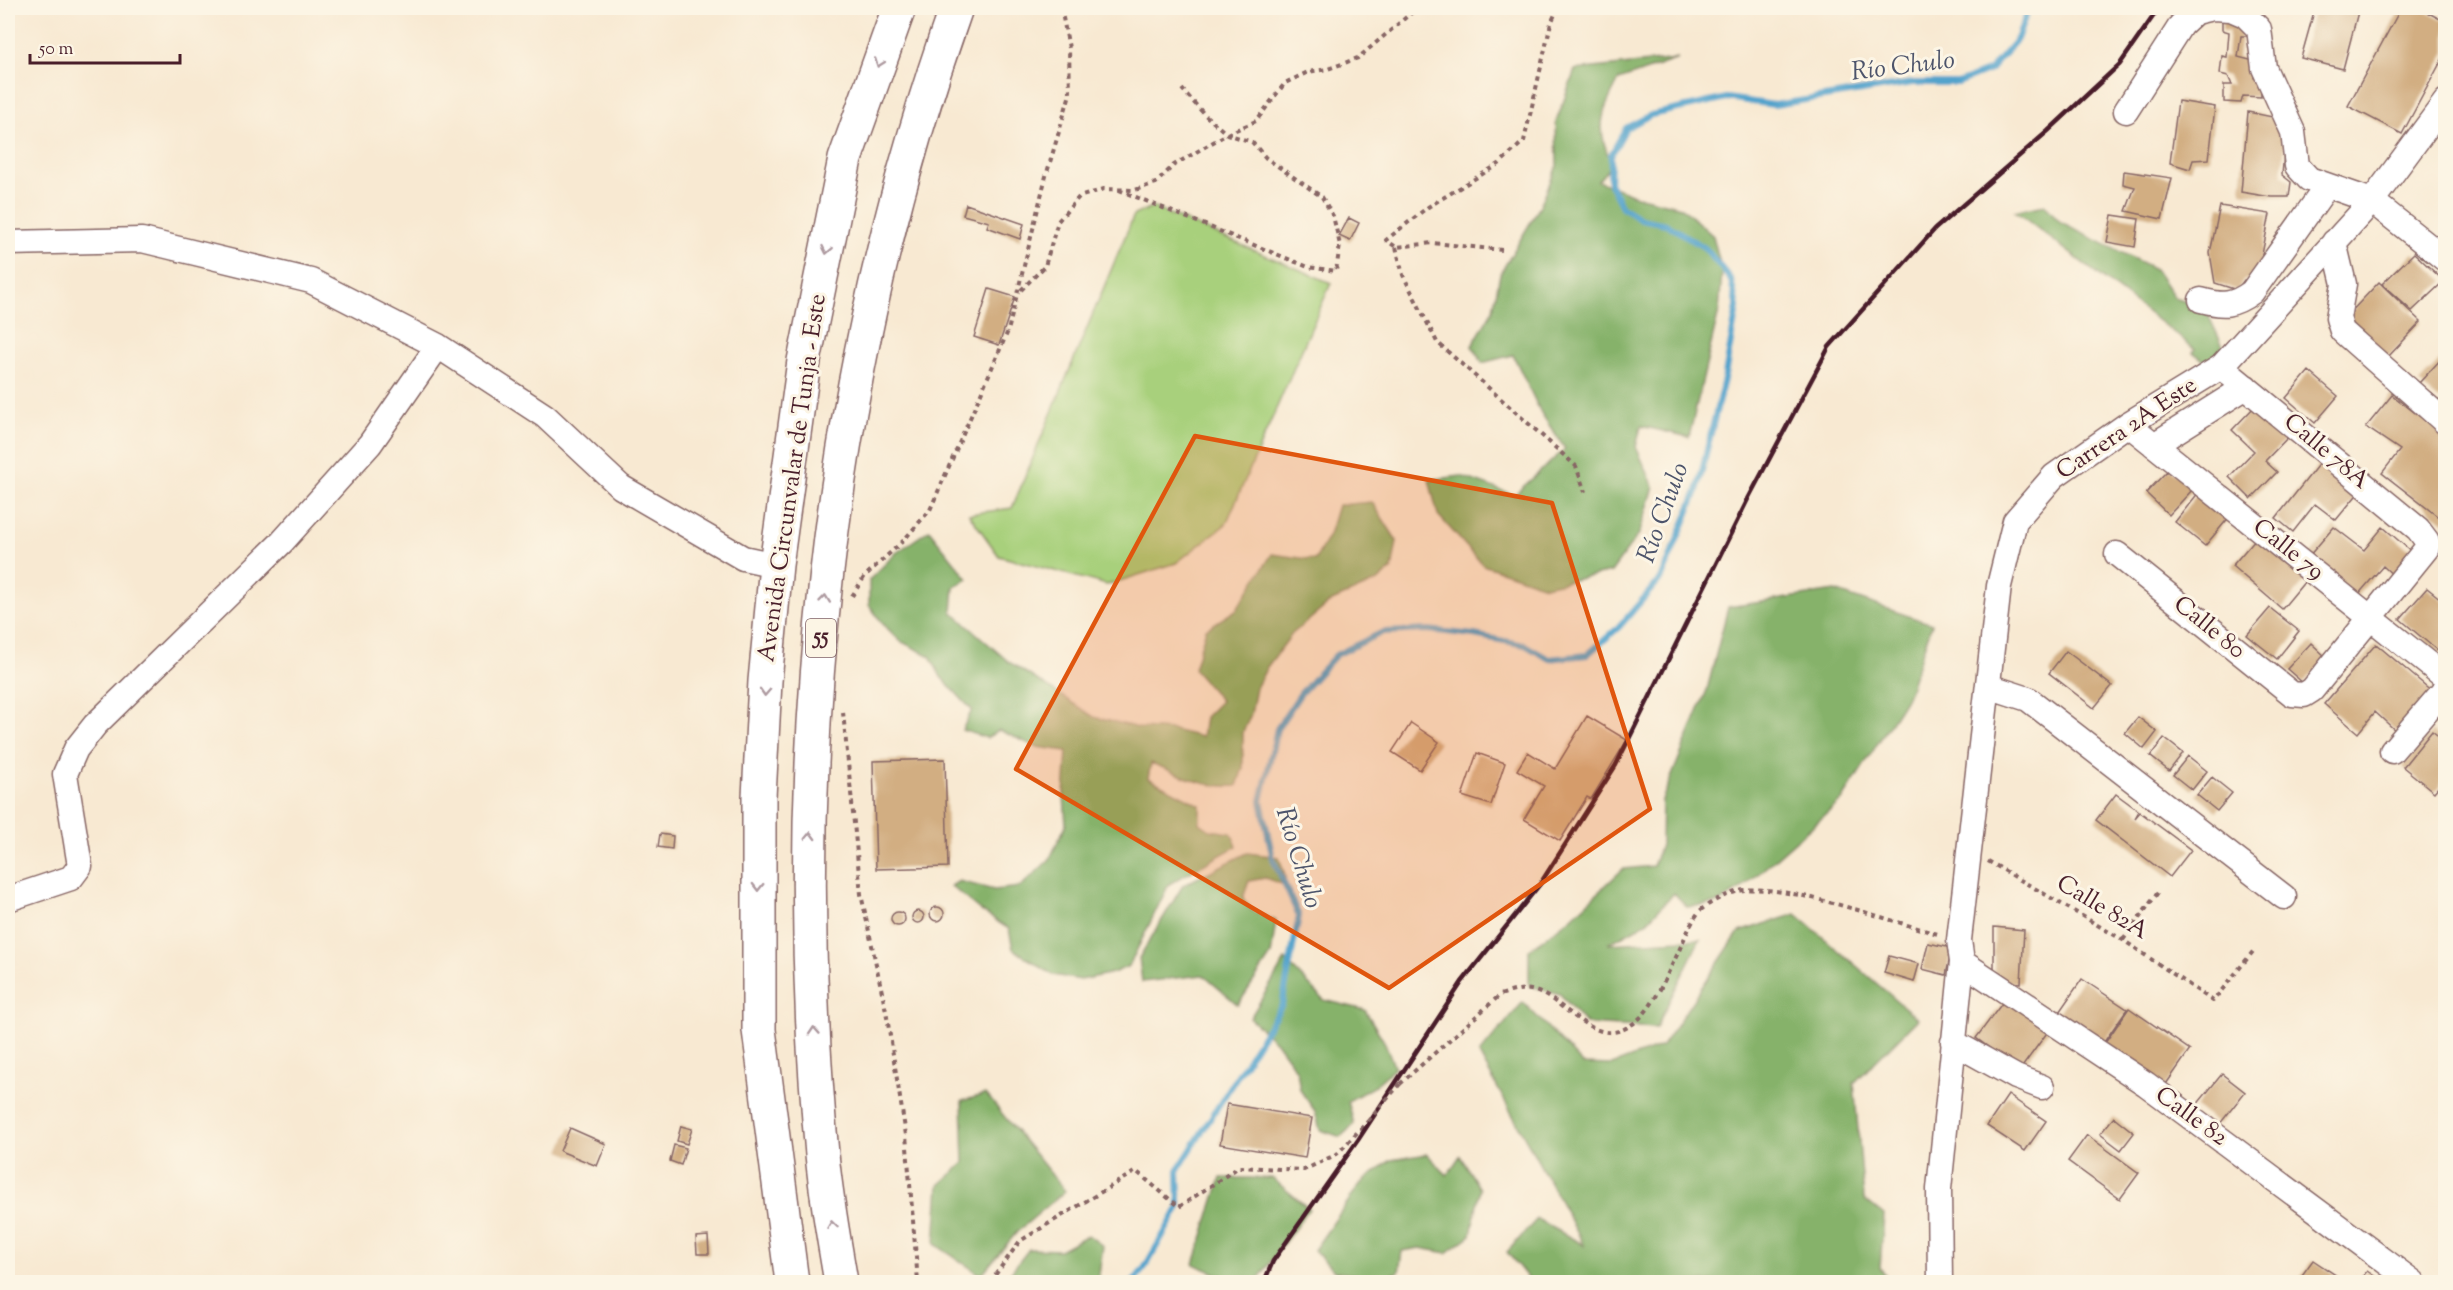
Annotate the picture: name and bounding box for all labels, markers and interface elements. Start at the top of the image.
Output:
scale bar [30,27,180,65]
text: 50 m [38,37,74,63]
water label: Río Chulo [1849,42,1957,92]
one-way arrow [874,57,887,67]
one-way arrow [821,244,834,254]
street label: Avenida Circunvalar de Tunja - Este [750,292,836,664]
street label: Carrera 2A Este [2050,369,2204,489]
street label: Calle 78A [2276,406,2377,498]
water label: Río Chulo [1629,458,1699,568]
street label: Calle 79 [2245,511,2331,589]
street label: Calle 80 [2166,588,2252,668]
one-way arrow [818,595,831,604]
road number: 55 [806,619,836,657]
one-way arrow [758,688,771,697]
water label: Río Chulo [1265,803,1331,913]
one-way arrow [804,831,817,840]
street label: Calle 82A [2050,867,2155,949]
one-way arrow [751,882,764,891]
one-way arrow [808,1026,821,1035]
street label: Calle 82 [2148,1079,2234,1155]
one-way arrow [827,1220,839,1229]

